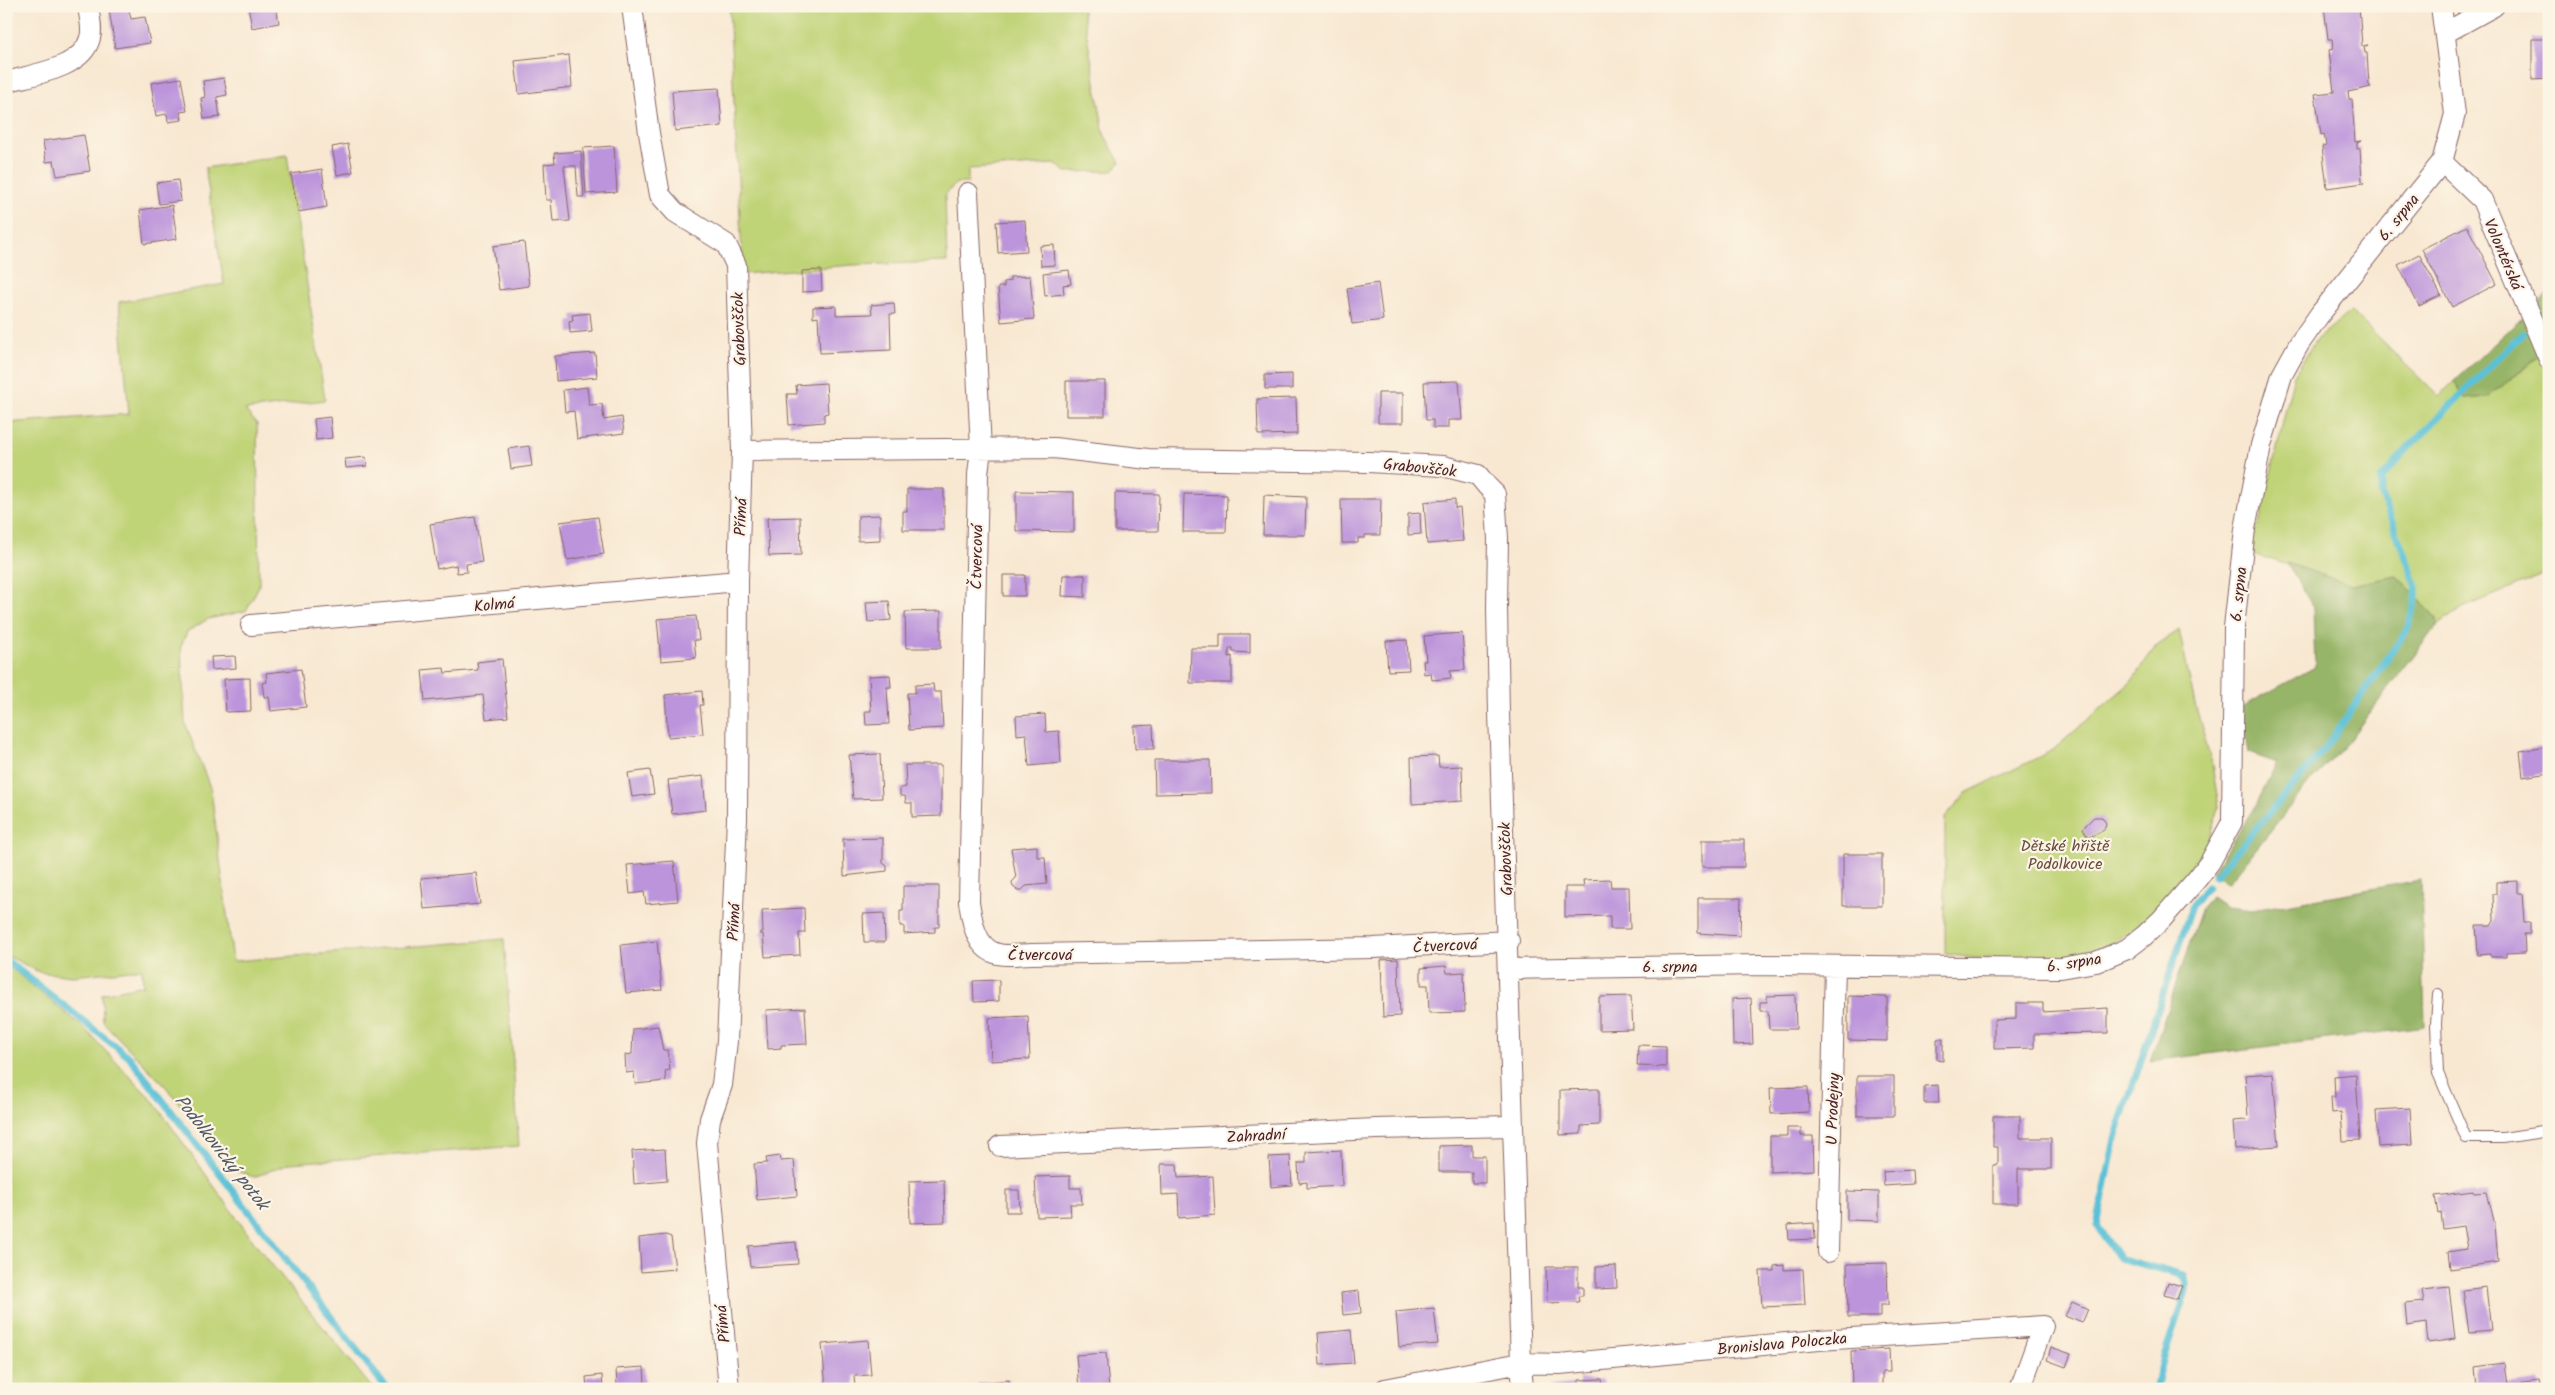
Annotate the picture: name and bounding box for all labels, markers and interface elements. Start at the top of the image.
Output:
street label: 6. srpna [2372,189,2426,247]
street label: Volontérská [2476,215,2530,296]
street label: Grabovščok [726,291,753,366]
street label: Grabovščok [1382,452,1458,485]
street label: Přímá [728,496,755,536]
street label: Čtvercová [964,523,991,590]
street label: 6. srpna [2224,566,2255,623]
street label: Kolmá [473,591,517,620]
street label: Grabovščok [1493,821,1520,896]
park label: Dětské hřiště Podolkovice [2021,834,2110,877]
street label: Přímá [721,901,748,942]
street label: Čtvercová [1412,932,1480,961]
street label: Čtvercová [1007,943,1074,968]
street label: 6. srpna [2045,947,2103,980]
street label: 6. srpna [1643,955,1697,980]
street label: U Prodejny [1820,1072,1847,1146]
water label: Podolkovický potok [166,1089,277,1219]
street label: Zahradní [1226,1122,1288,1151]
street label: Přímá [709,1302,738,1344]
street label: Bronislava Poloczka [1716,1326,1848,1363]

